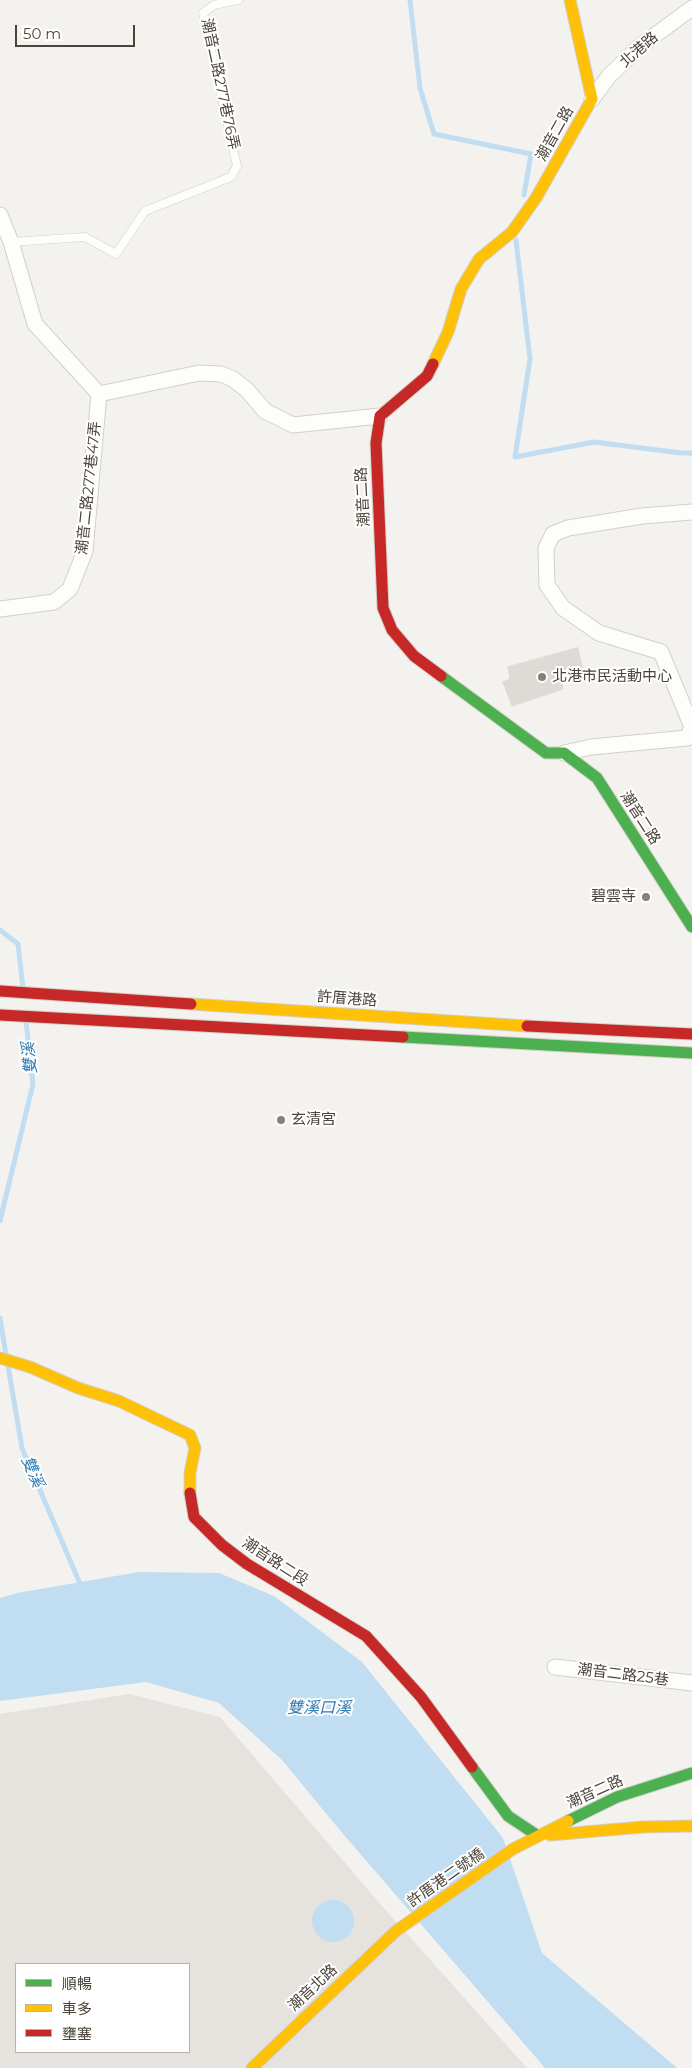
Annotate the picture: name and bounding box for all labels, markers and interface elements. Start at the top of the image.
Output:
scale bar [18,15,138,47]
street label: 潮音二路277巷76弄 [197,17,243,151]
text: 50 m [23,24,61,43]
street label: 北港路 [616,28,662,72]
street label: 潮音二路 [533,103,577,165]
street label: 潮音二路277巷47弄 [73,420,105,556]
street label: 潮音二路 [352,467,374,527]
place label: 北港市民活動中心 [552,668,672,686]
marker: 北港市民活動中心 [536,671,548,683]
street label: 潮音二路 [616,788,664,848]
place label: 碧雲寺 [591,888,636,906]
marker: 碧雲寺 [640,891,652,903]
street label: 許厝港路 [316,988,378,1010]
water label: 雙溪 [19,1041,41,1075]
place label: 玄清宮 [291,1111,336,1129]
marker: 玄清宮 [275,1114,287,1126]
water label: 雙溪 [17,1454,47,1490]
street label: 潮音路二段 [239,1534,311,1590]
street label: 潮音二路25巷 [576,1660,670,1690]
water label: 雙溪口溪 [287,1698,351,1718]
street label: 潮音二路 [564,1772,626,1812]
street label: 許厝港二號橋 [404,1845,488,1911]
street label: 潮音北路 [285,1961,341,2015]
legend [15,1963,190,2053]
text: 順暢 [62,1974,92,1993]
text: 車多 [62,1999,92,2018]
text: 壅塞 [62,2024,92,2043]

